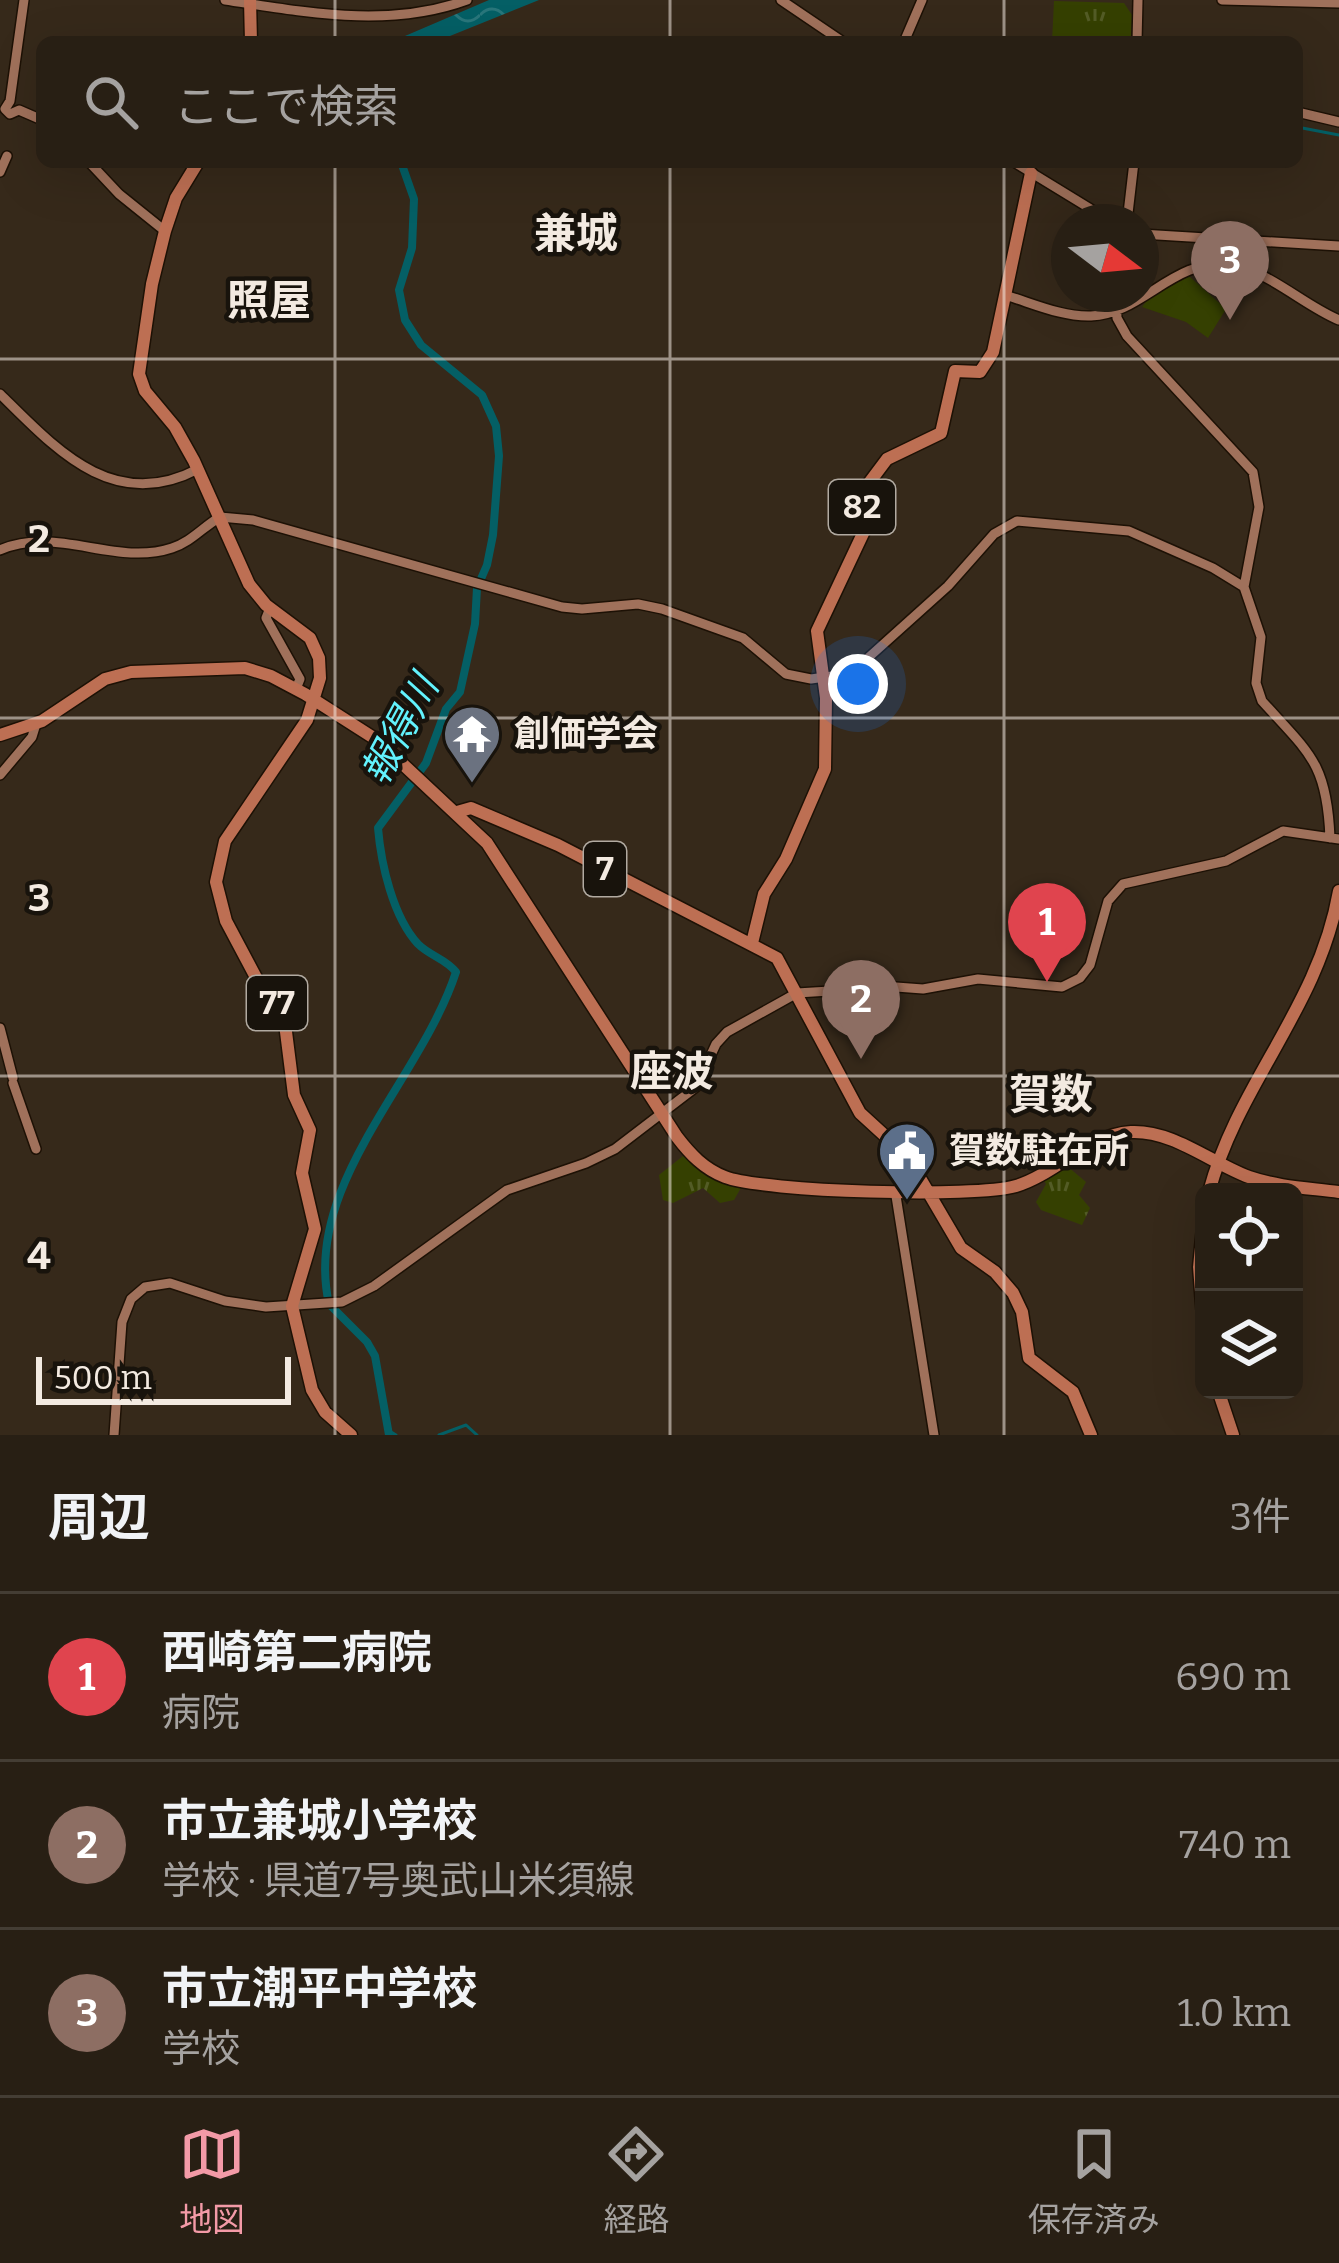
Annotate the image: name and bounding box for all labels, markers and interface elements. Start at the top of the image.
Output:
search box [36,36,1303,168]
icon: search [78,69,144,135]
text: ここで検索 [174,80,399,134]
north arrow [1051,204,1159,312]
district label: 兼城 [534,209,618,259]
pin: 3 [1191,221,1269,320]
district label: 照屋 [227,276,311,326]
road number: 82 [829,480,895,534]
text: 2 [28,516,50,562]
your location [828,654,888,714]
water label: 報得川 [352,664,450,792]
temple icon: 創価学会 [441,703,503,785]
place label: 創価学会 [514,712,658,756]
road number: 7 [584,842,626,896]
text: 3 [28,875,50,921]
pin: 1 [1008,883,1086,982]
pin: 2 [822,960,900,1059]
road number: 77 [247,976,307,1030]
district label: 座波 [630,1047,714,1097]
district label: 賀数 [1009,1070,1093,1120]
public building icon: 賀数駐在所 [876,1120,938,1202]
place label: 賀数駐在所 [949,1129,1129,1173]
map controls [1195,1183,1303,1399]
button: locate [1195,1183,1303,1291]
text: 4 [27,1233,51,1279]
button: layers [1195,1291,1303,1399]
scale bar [36,1351,291,1404]
text: 500 m [54,1358,152,1398]
text: 周辺 [48,1487,150,1549]
text: 3件 [1230,1494,1291,1540]
text: 西崎第二病院 [162,1626,432,1680]
text: 1 [79,1654,95,1700]
text: 690 m [1175,1654,1291,1700]
text: 病院 [162,1690,240,1736]
text: 市立兼城小学校 [162,1794,477,1848]
text: 2 [76,1822,98,1868]
text: 740 m [1179,1822,1291,1868]
text: 学校 · 県道7号奥武山米須線 [162,1858,634,1904]
text: 市立潮平中学校 [162,1962,477,2016]
text: 3 [76,1990,98,2036]
text: 1.0 km [1178,1990,1291,2036]
text: 学校 [162,2026,240,2072]
tab: 地図 [179,2121,245,2241]
tab: 経路 [603,2121,669,2241]
tab: 保存済み [1028,2121,1160,2241]

